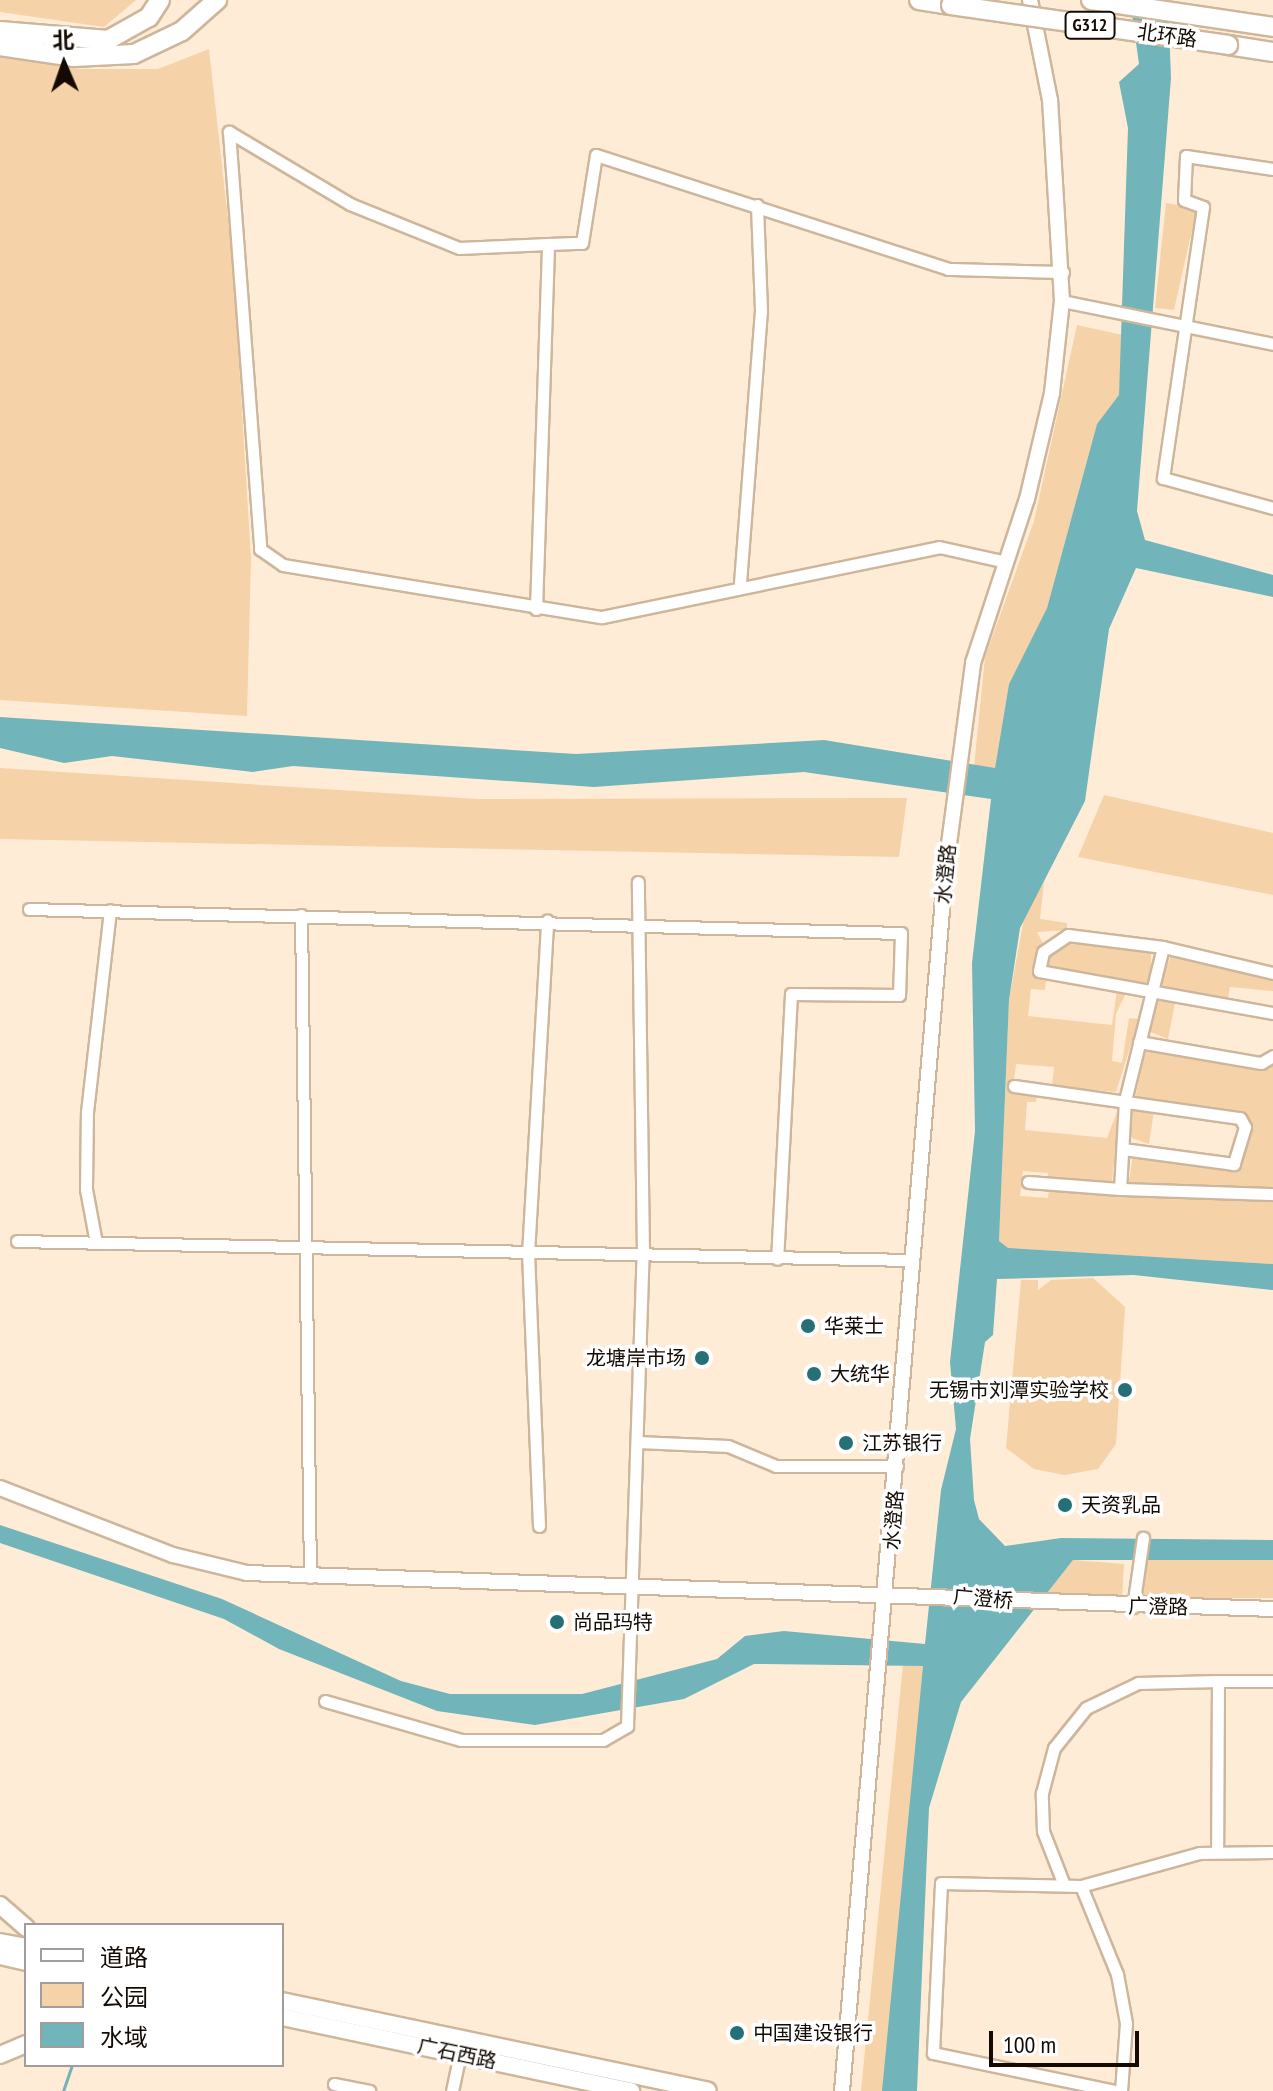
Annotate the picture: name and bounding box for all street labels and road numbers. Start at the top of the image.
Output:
road number: G312 [1064,11,1116,39]
street label: 北环路 [1136,20,1198,52]
street label: 水澄路 [931,843,961,905]
street label: 水澄路 [880,1489,908,1551]
street label: 广澄桥 [952,1584,1014,1614]
street label: 广澄路 [1128,1594,1188,1620]
street label: 广石西路 [415,2034,499,2074]

